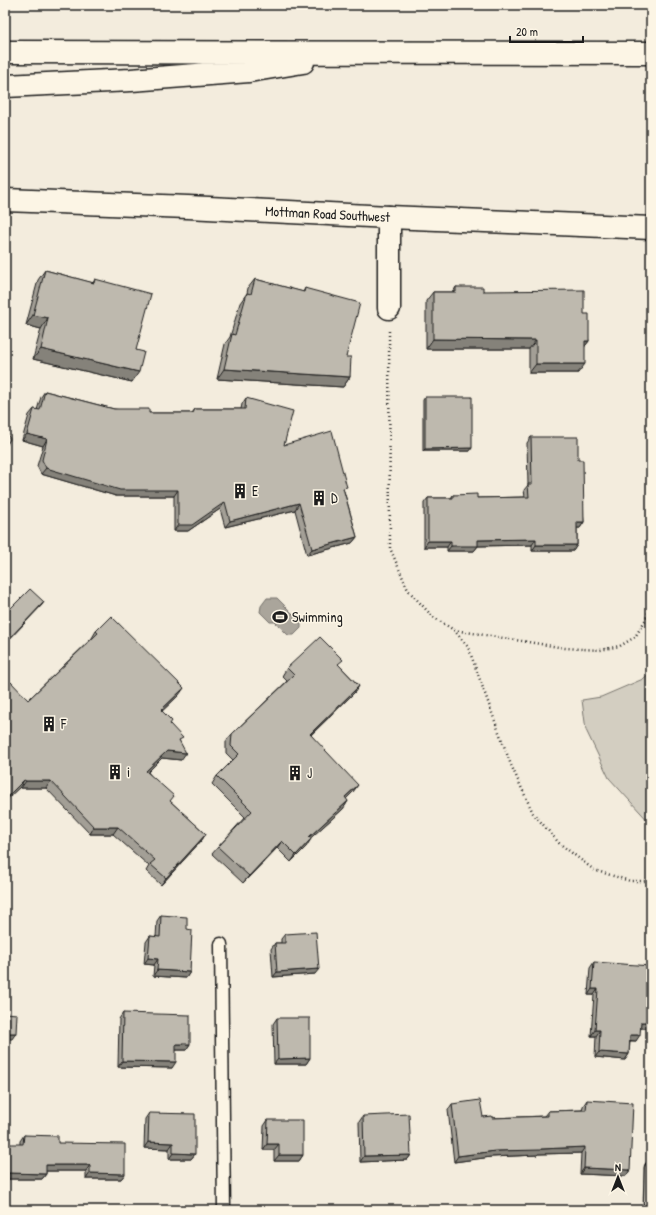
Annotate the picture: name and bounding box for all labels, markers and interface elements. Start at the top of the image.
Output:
scale bar [510,18,583,44]
text: 20 m [516,23,538,40]
street label: Mottman Road Southwest [265,201,391,226]
place label: E [252,481,258,500]
building icon: E [231,482,249,500]
place label: D [331,488,338,507]
building icon: D [310,489,328,507]
place label: Swimming [292,607,343,627]
sports icon: Swimming [271,608,289,626]
place label: F [60,714,67,733]
building icon: F [40,715,58,733]
place label: i [127,762,130,781]
building icon: i [106,763,124,781]
place label: J [307,763,312,782]
building icon: J [286,764,304,782]
north arrow [598,1157,638,1197]
text: N [615,1160,621,1174]

